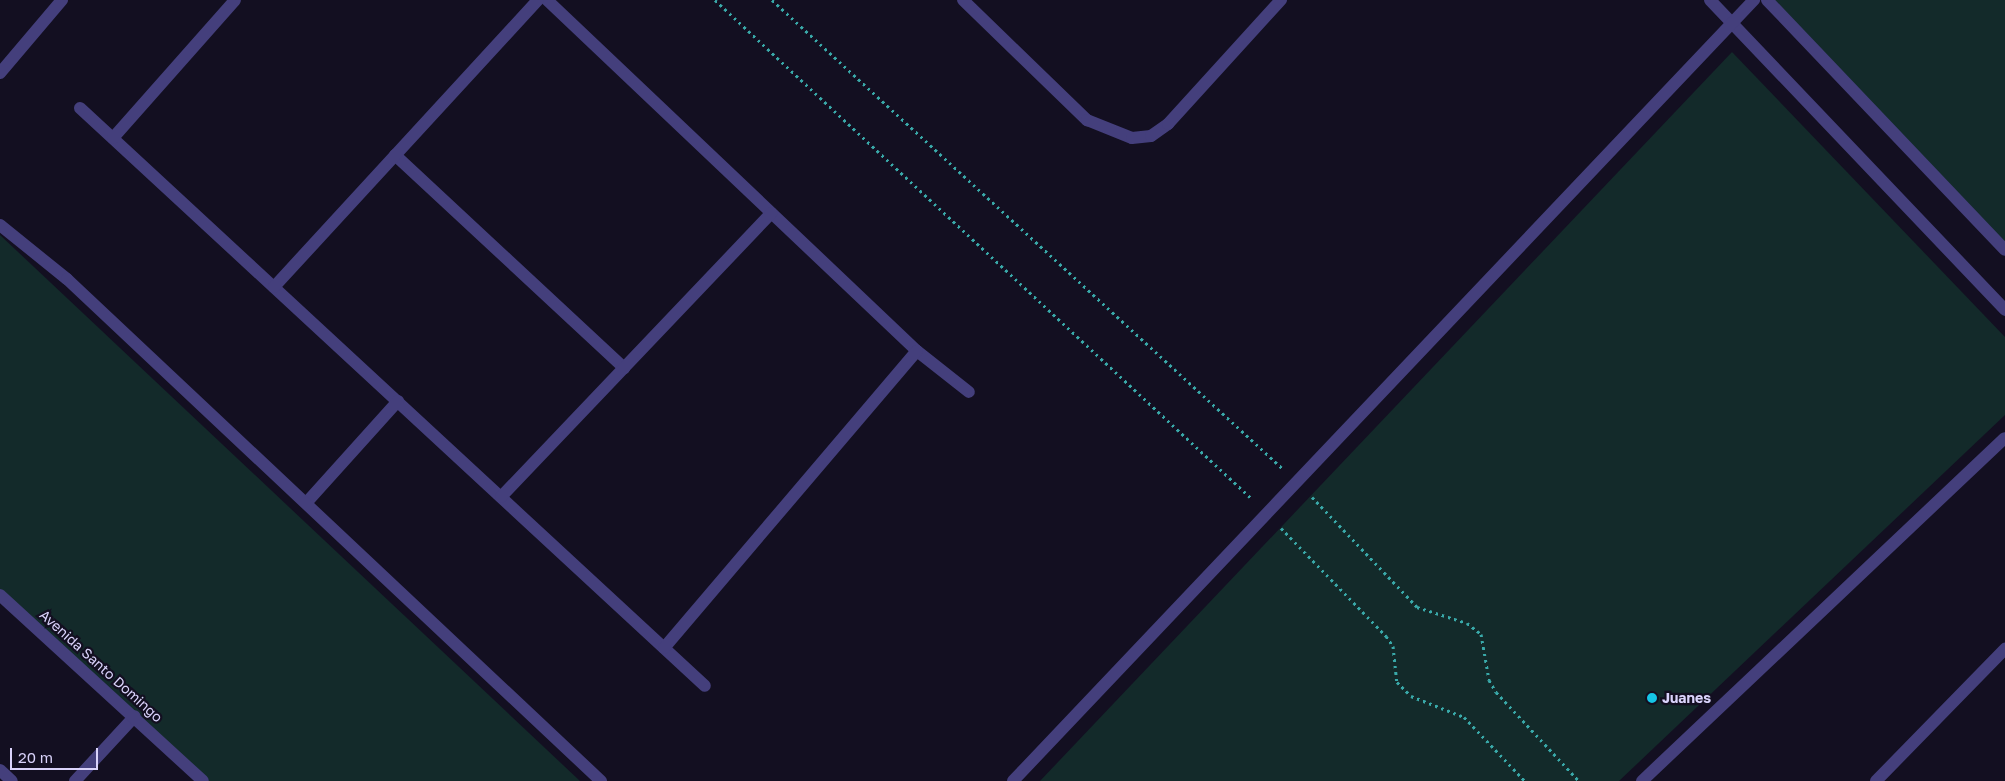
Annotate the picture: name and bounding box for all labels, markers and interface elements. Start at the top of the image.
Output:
street label: Avenida Santo Domingo [36,606,166,726]
place label: Juanes [1662,690,1711,706]
marker: Juanes [1646,692,1658,704]
scale bar [12,738,100,770]
text: 20 m [18,748,53,766]

